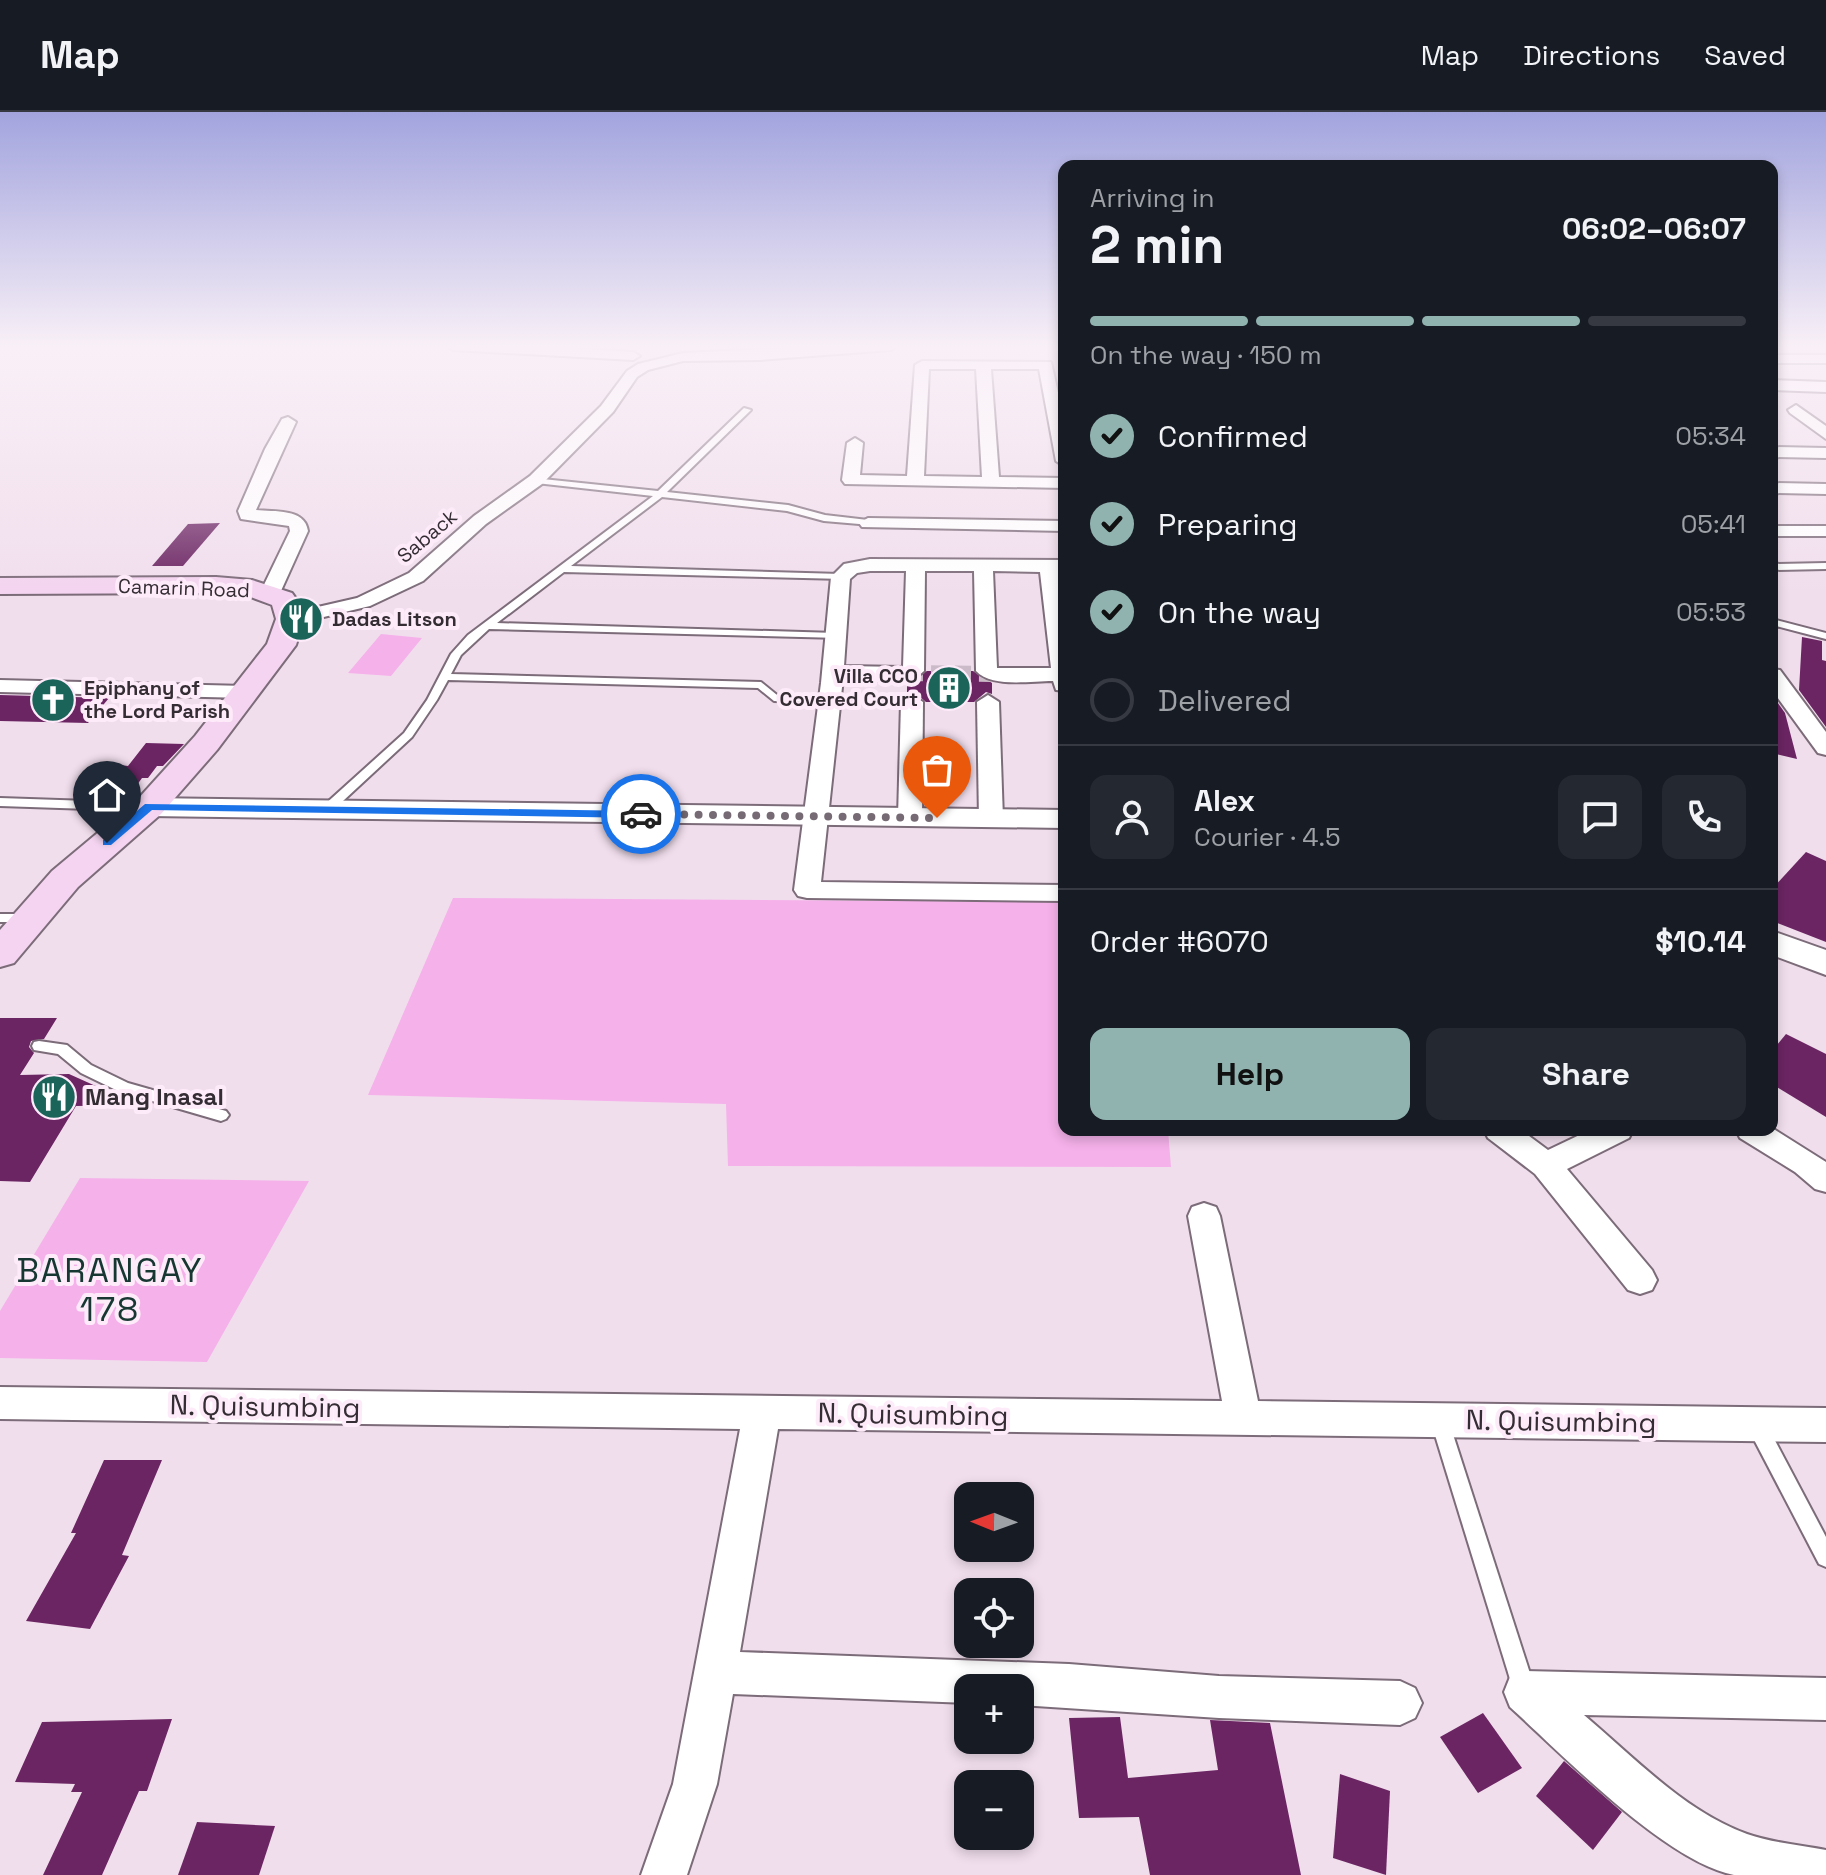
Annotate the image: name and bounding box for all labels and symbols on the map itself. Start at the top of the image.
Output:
street label: Saback [392,503,463,569]
street label: Camarin Road [118,573,250,603]
restaurant icon: Dadas Litson [277,595,325,643]
place label: Dadas Litson [332,606,457,632]
place label: Villa CCO Covered Court [780,663,918,712]
building icon: Villa CCO Covered Court [925,664,973,712]
place label: Epiphany of the Lord Parish [84,675,230,724]
church icon: Epiphany of the Lord Parish [29,676,77,724]
pin [903,736,971,818]
pin [73,761,141,843]
courier [601,774,681,854]
restaurant icon: Mang Inasal [30,1073,78,1121]
place label: Mang Inasal [85,1081,224,1112]
district label: BARANGAY 178 [16,1249,204,1331]
street label: N. Quisumbing [169,1386,361,1426]
street label: N. Quisumbing [817,1394,1009,1434]
street label: N. Quisumbing [1465,1401,1657,1441]
north arrow [954,1482,1034,1562]

